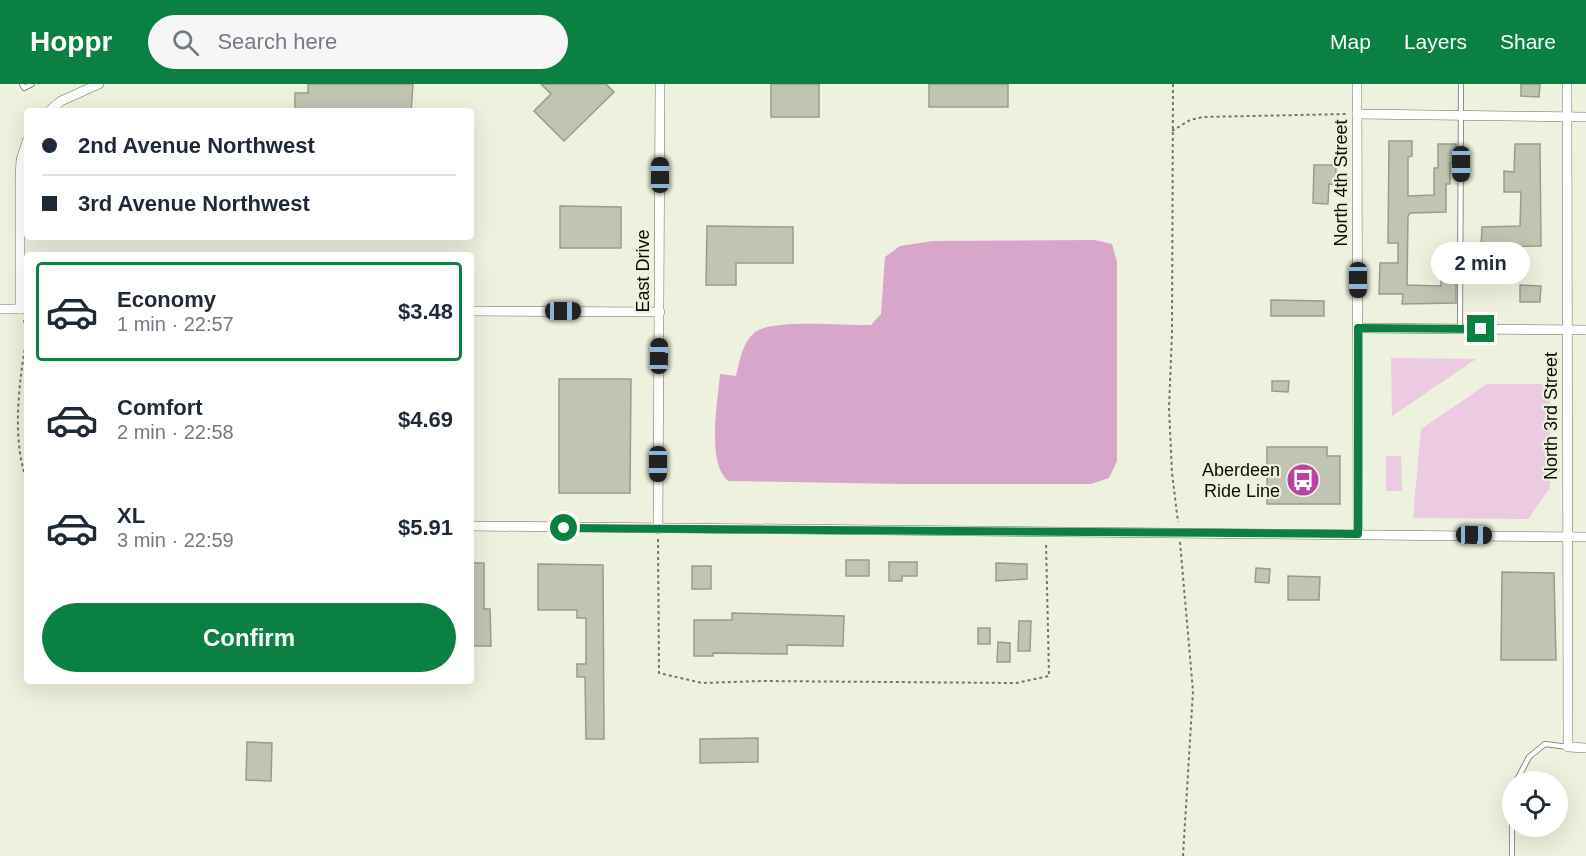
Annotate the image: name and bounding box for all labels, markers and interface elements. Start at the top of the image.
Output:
search box [148,15,568,69]
text: Hoppr [30,26,112,57]
icon: search [169,26,202,59]
text: Search here [217,29,337,54]
text: Map [1330,30,1371,53]
text: Layers [1404,30,1467,53]
text: Share [1500,30,1556,53]
street label: North 4th Street [1331,119,1351,247]
text: 2nd Avenue Northwest [78,133,315,158]
car [1452,146,1470,182]
car [651,157,669,193]
text: 3rd Avenue Northwest [78,191,310,216]
street label: East Drive [633,229,653,313]
callout: 2 min [1432,242,1530,284]
text: 2 min [1454,252,1507,274]
car [1349,262,1367,298]
icon: car [45,285,99,339]
text: Economy [117,287,216,312]
text: $3.48 [398,299,453,324]
car [545,302,581,320]
text: 1 min · 22:57 [117,313,234,335]
route end [1467,315,1494,342]
car [650,338,668,374]
street label: North 3rd Street [1541,352,1561,480]
icon: car [45,393,99,447]
text: Comfort [117,395,203,420]
text: $4.69 [398,407,453,432]
text: 2 min · 22:58 [117,421,234,443]
car [649,446,667,482]
place label: Aberdeen Ride Line [1202,460,1280,501]
bus stop icon: Aberdeen Ride Line [1285,462,1321,498]
icon: car [45,501,99,555]
text: XL [117,503,145,528]
route start [550,514,577,541]
text: $5.91 [398,515,453,540]
car [1456,526,1492,544]
text: 3 min · 22:59 [117,529,234,551]
button: Confirm [42,603,456,672]
map controls [1502,771,1568,837]
button: locate [1502,771,1568,837]

